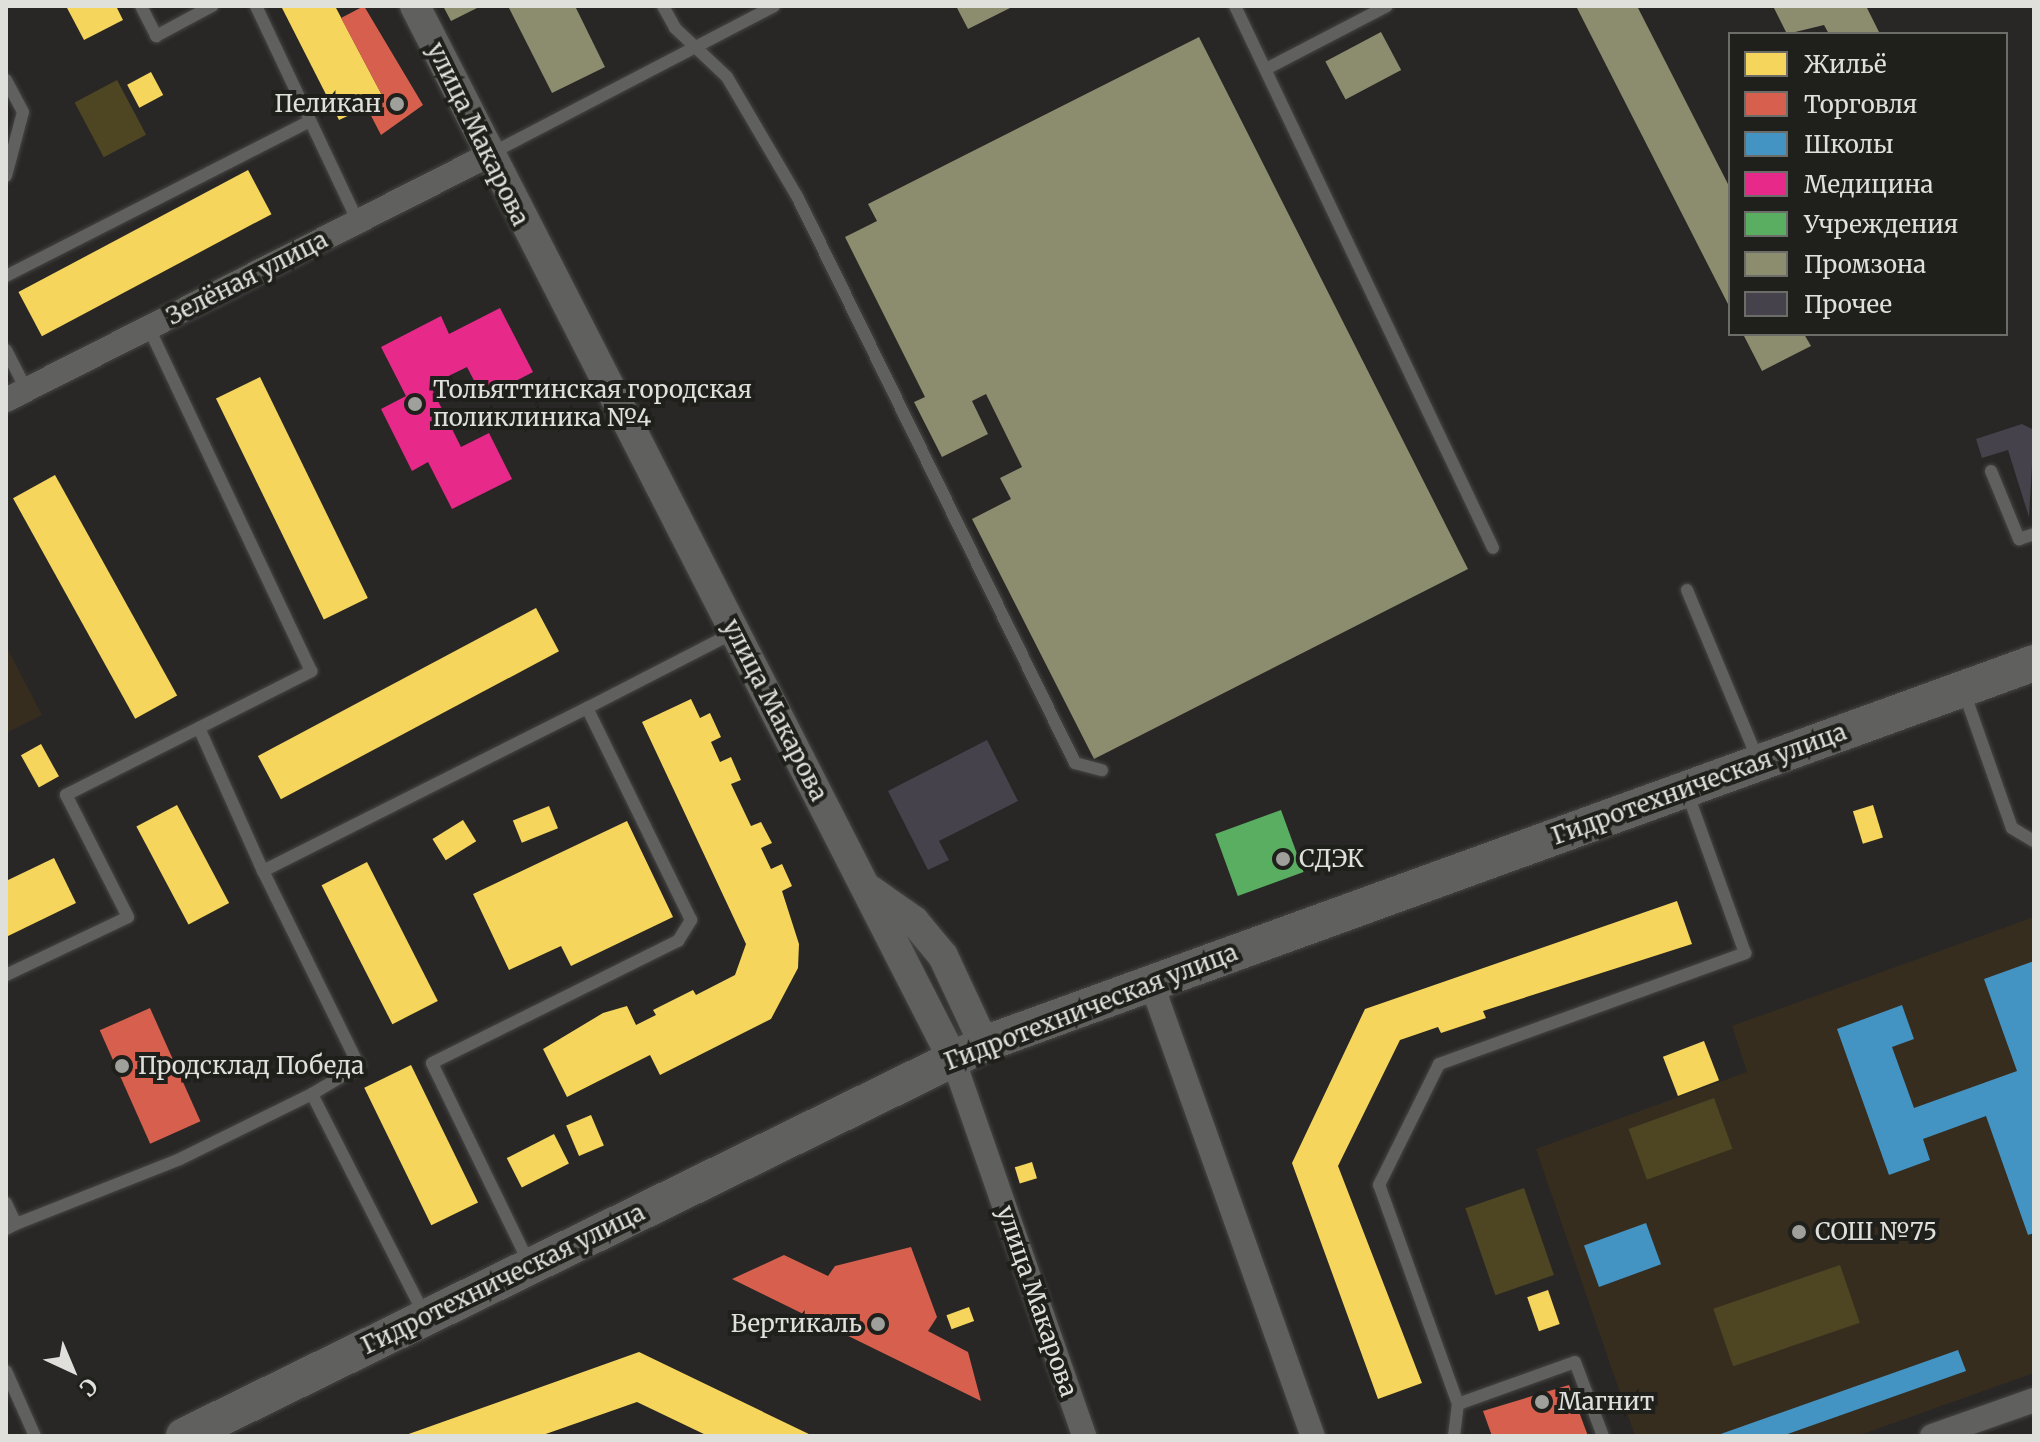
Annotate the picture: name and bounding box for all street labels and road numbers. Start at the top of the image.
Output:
street label: улица Макарова [421,38,535,230]
street label: Зелёная улица [162,225,332,331]
street label: улица Макарова [717,614,833,806]
street label: Гидротехническая улица [1548,717,1850,851]
street label: Гидротехническая улица [940,938,1242,1076]
street label: Гидротехническая улица [357,1198,649,1360]
street label: улица Макарова [991,1202,1083,1400]

